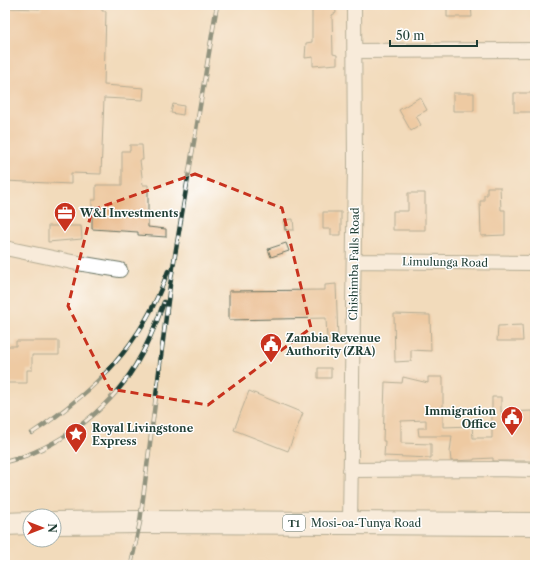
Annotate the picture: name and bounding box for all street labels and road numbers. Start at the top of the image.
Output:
street label: Chishimba Falls Road [346,207,362,321]
street label: Limulunga Road [402,254,488,270]
road number: T1 [283,515,305,531]
street label: Mosi-oa-Tunya Road [311,516,421,530]

